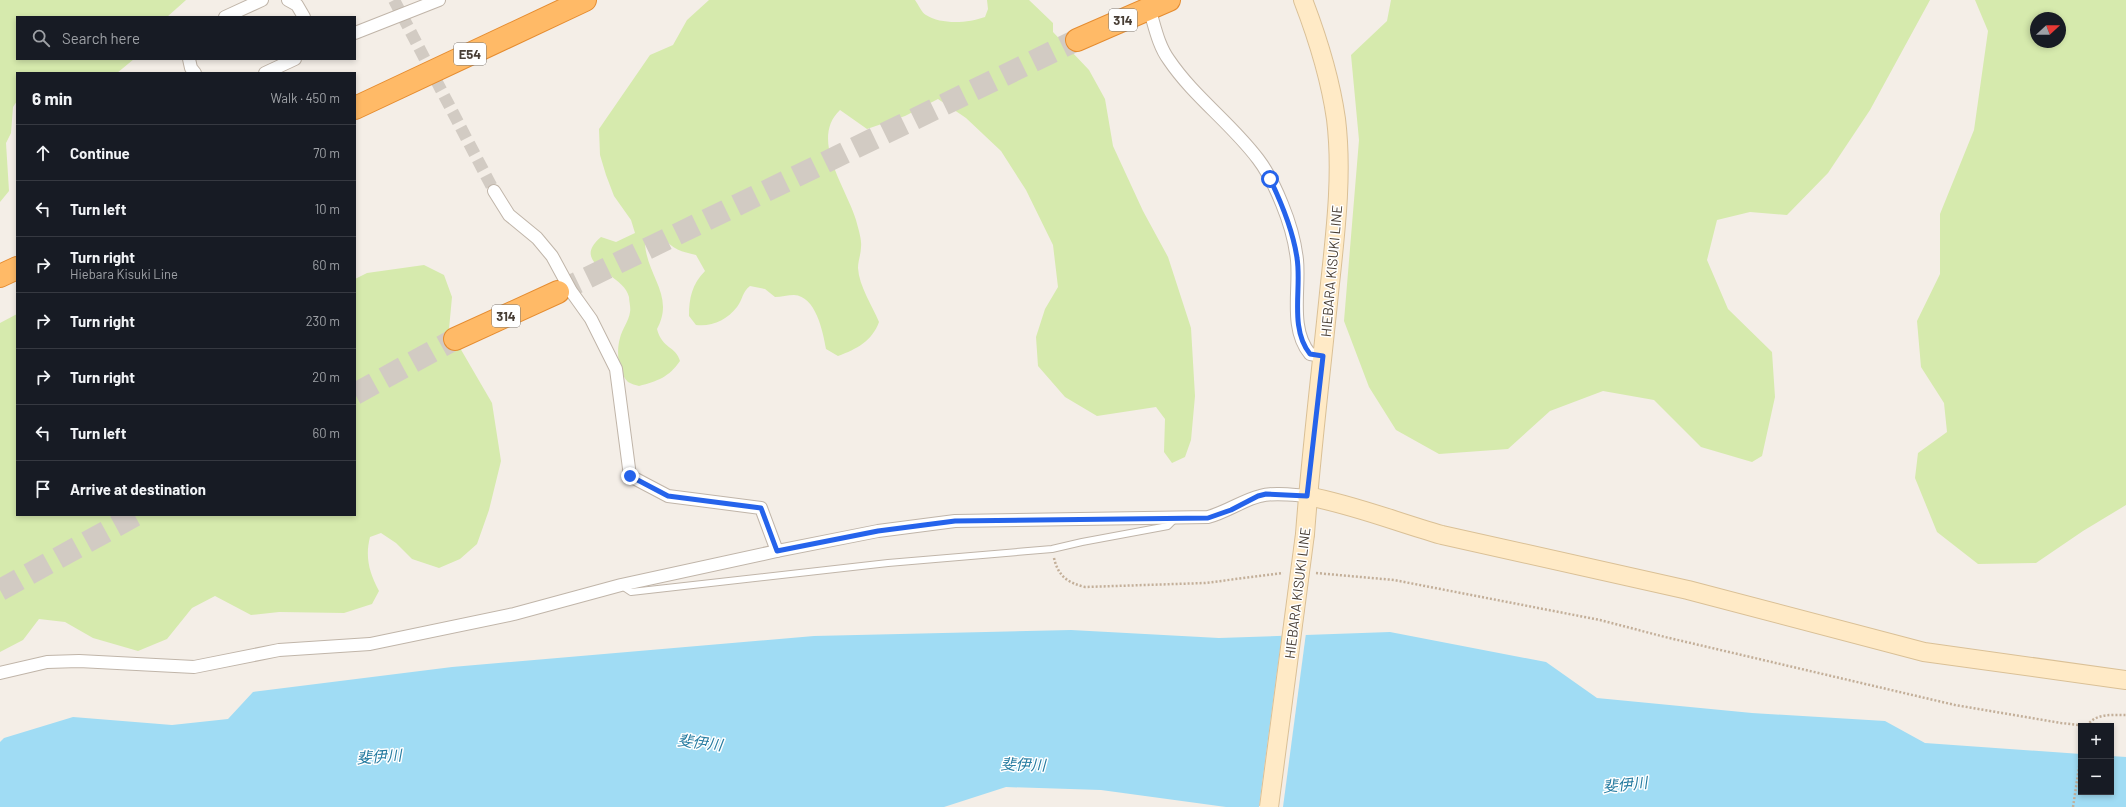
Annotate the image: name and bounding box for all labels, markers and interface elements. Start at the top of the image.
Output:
road number: 314 [1109,9,1137,31]
north arrow [2030,12,2066,48]
search box [16,16,356,60]
icon: search [30,27,52,49]
text: Search here [62,29,140,47]
road number: E54 [454,43,486,65]
text: 6 min [32,88,72,108]
text: Walk · 450 m [271,90,340,106]
icon: ahead [32,142,54,164]
text: Continue [70,144,130,162]
text: 70 m [313,145,340,161]
route start [1261,170,1279,188]
icon: left [32,198,54,220]
text: Turn left [70,200,126,218]
text: 10 m [315,201,340,217]
street label: HIEBARA KISUKI LINE [1317,204,1345,338]
text: Turn right [70,248,135,266]
icon: right [32,254,54,276]
text: 60 m [313,257,340,273]
text: Hiebara Kisuki Line [70,266,178,282]
road number: 314 [492,305,520,327]
icon: right [32,310,54,332]
text: Turn right [70,312,135,330]
text: 230 m [306,313,340,329]
icon: right [32,366,54,388]
text: Turn right [70,368,135,386]
text: 20 m [312,369,340,385]
icon: left [32,422,54,444]
text: Turn left [70,424,126,442]
text: 60 m [313,425,340,441]
route end [621,467,639,485]
icon: arrive [32,478,54,500]
text: Arrive at destination [70,480,206,498]
street label: HIEBARA KISUKI LINE [1280,526,1314,660]
map controls [2078,723,2114,795]
button: + [2078,723,2114,759]
water label: 斐伊川 [677,730,725,754]
water label: 斐伊川 [356,745,404,767]
water label: 斐伊川 [1000,755,1048,773]
button: − [2078,759,2114,795]
water label: 斐伊川 [1602,772,1650,795]

